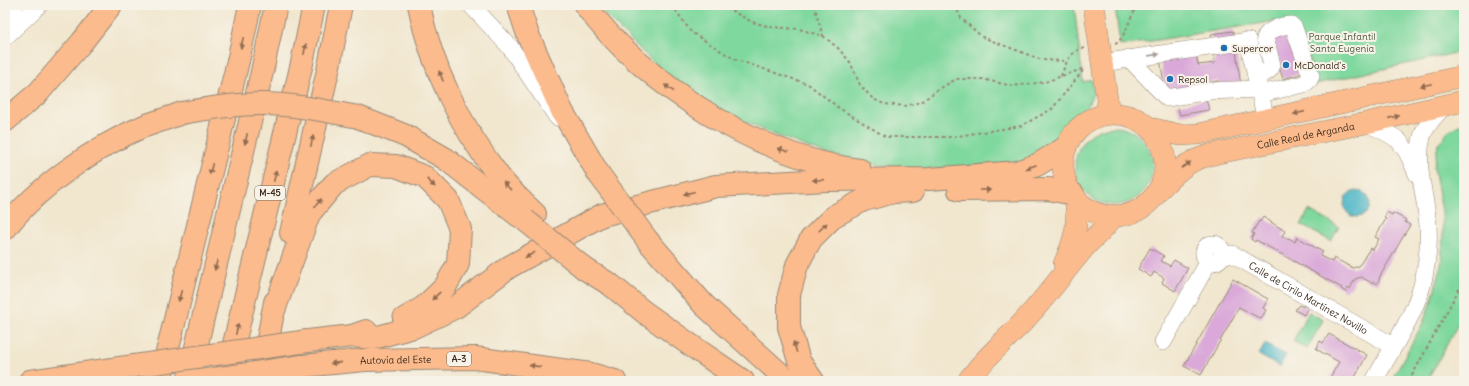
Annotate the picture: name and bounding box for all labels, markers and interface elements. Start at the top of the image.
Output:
park label: Parque Infantil Santa Eugenia [1309,30,1375,55]
one-way arrow [238,37,244,49]
place label: Supercor [1232,42,1273,55]
one-way arrow [302,43,308,56]
marker: Supercor [1219,43,1229,53]
one-way arrow [1148,52,1160,58]
place label: McDonald's [1294,59,1346,72]
marker: McDonald's [1281,60,1291,70]
one-way arrow [438,70,444,81]
place label: Repsol [1178,73,1208,86]
marker: Repsol [1165,74,1175,84]
one-way arrow [1420,82,1432,88]
one-way arrow [664,84,674,92]
one-way arrow [1293,110,1305,116]
one-way arrow [1388,113,1400,119]
street label: Calle Real de Arganda [1256,119,1356,152]
one-way arrow [243,133,249,145]
one-way arrow [309,135,315,147]
one-way arrow [776,146,788,152]
one-way arrow [1180,161,1192,168]
one-way arrow [208,164,214,176]
one-way arrow [1024,164,1036,170]
one-way arrow [272,170,278,182]
one-way arrow [812,177,824,184]
one-way arrow [426,178,436,188]
one-way arrow [503,181,512,191]
road number: M-45 [255,186,285,200]
one-way arrow [979,187,992,193]
one-way arrow [683,190,695,196]
one-way arrow [314,197,323,208]
one-way arrow [818,222,828,232]
one-way arrow [524,252,536,259]
one-way arrow [213,259,219,271]
street label: Calle de Cirilo Martínez Novillo [1246,259,1370,337]
one-way arrow [176,289,182,302]
one-way arrow [431,291,441,301]
one-way arrow [235,323,241,336]
one-way arrow [792,341,798,353]
road number: A-3 [447,352,471,366]
street label: Autovía del Este [359,353,432,367]
one-way arrow [330,360,342,366]
one-way arrow [529,363,541,370]

